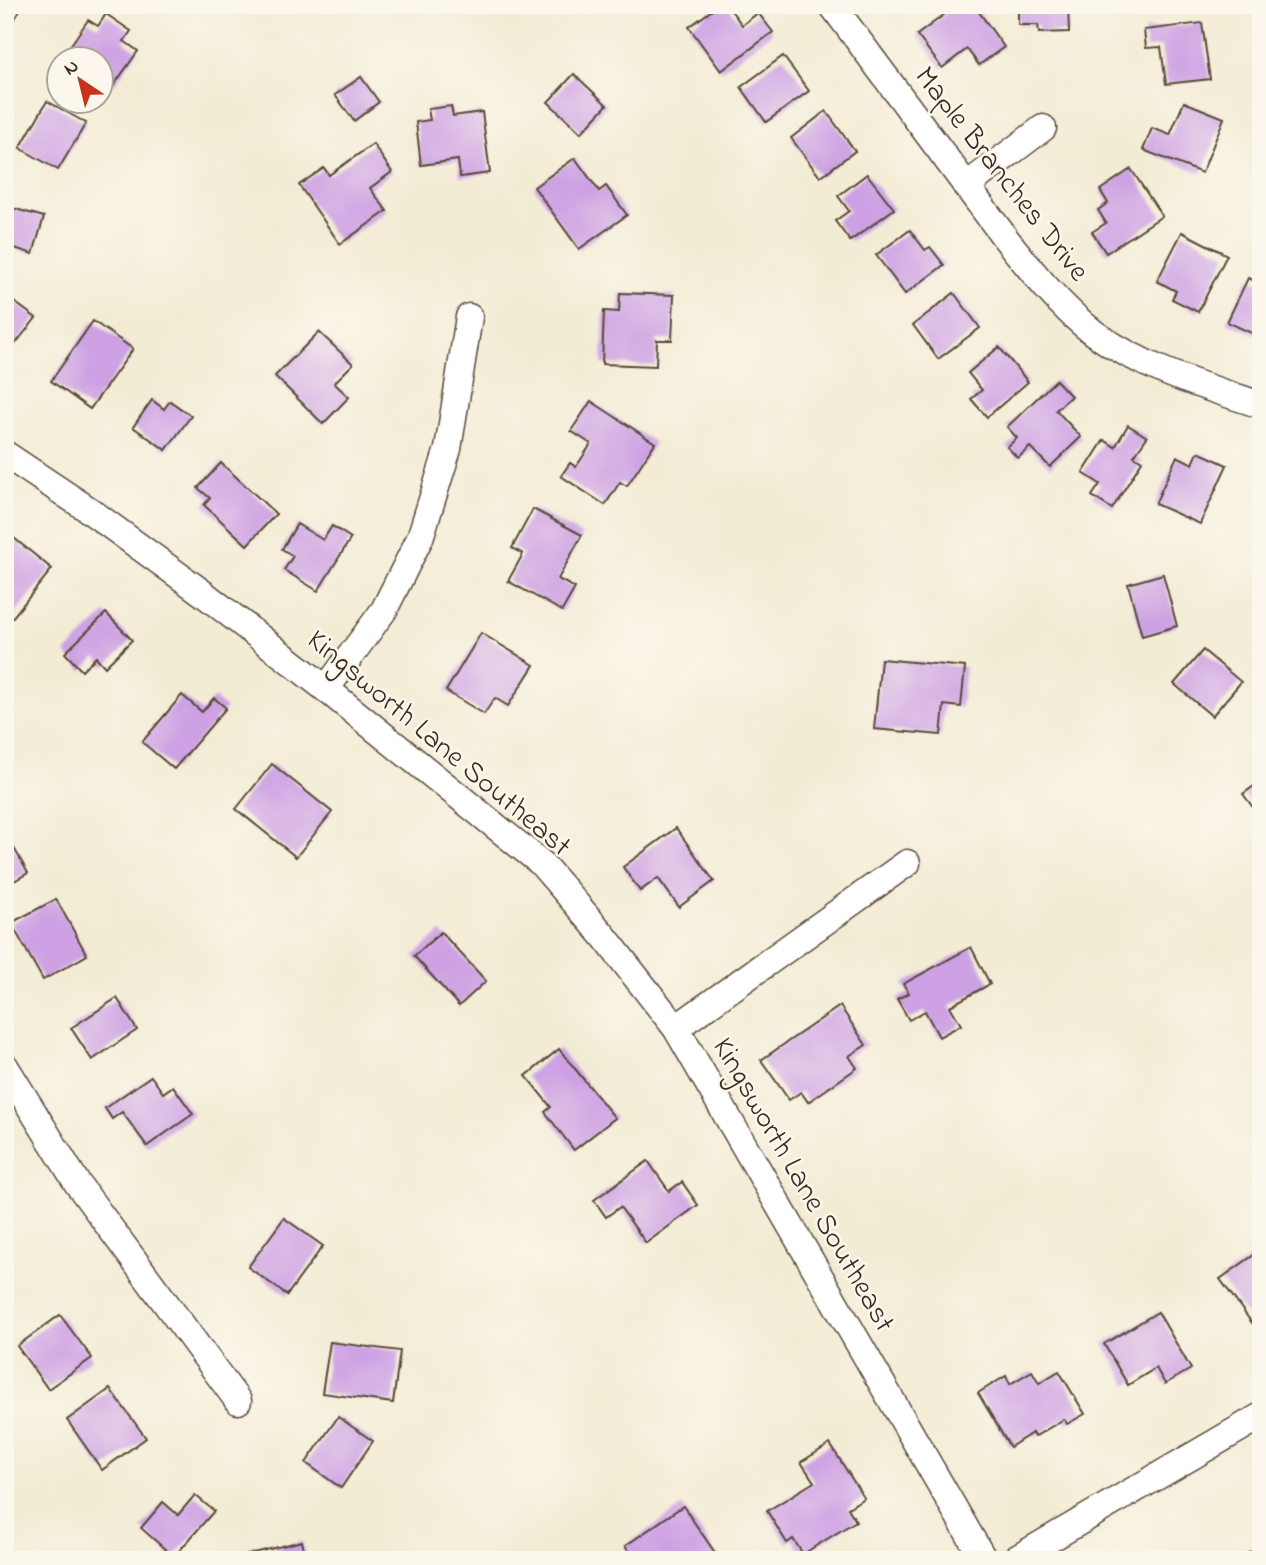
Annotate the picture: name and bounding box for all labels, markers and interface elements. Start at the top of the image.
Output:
north arrow [46,46,116,116]
text: N [59,53,85,83]
street label: Maple Branches Drive [902,58,1099,292]
street label: Kingsworth Lane Southeast [296,620,580,868]
street label: Kingsworth Lane Southeast [700,1030,905,1341]

